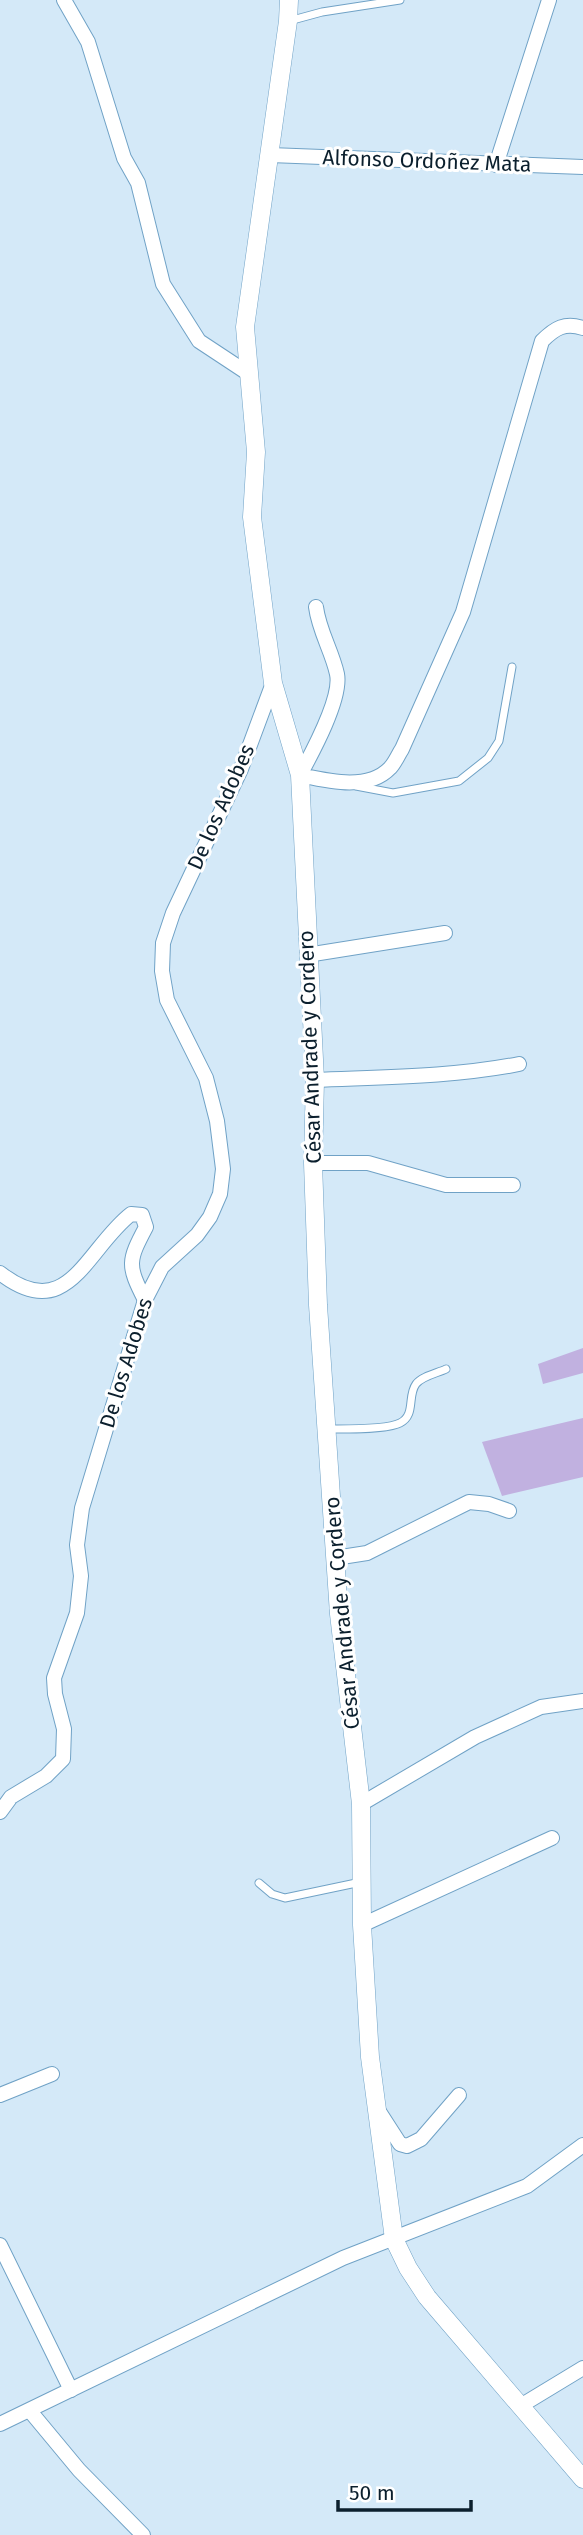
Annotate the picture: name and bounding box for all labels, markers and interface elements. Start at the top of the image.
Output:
street label: Alfonso Ordoñez Mata [322,144,532,178]
street label: De los Adobes [182,740,260,874]
street label: César Andrade y Cordero [293,930,327,1164]
street label: De los Adobes [94,1295,158,1431]
street label: César Andrade y Cordero [319,1496,365,1730]
scale bar [338,2468,471,2512]
text: 50 m [349,2480,395,2506]

